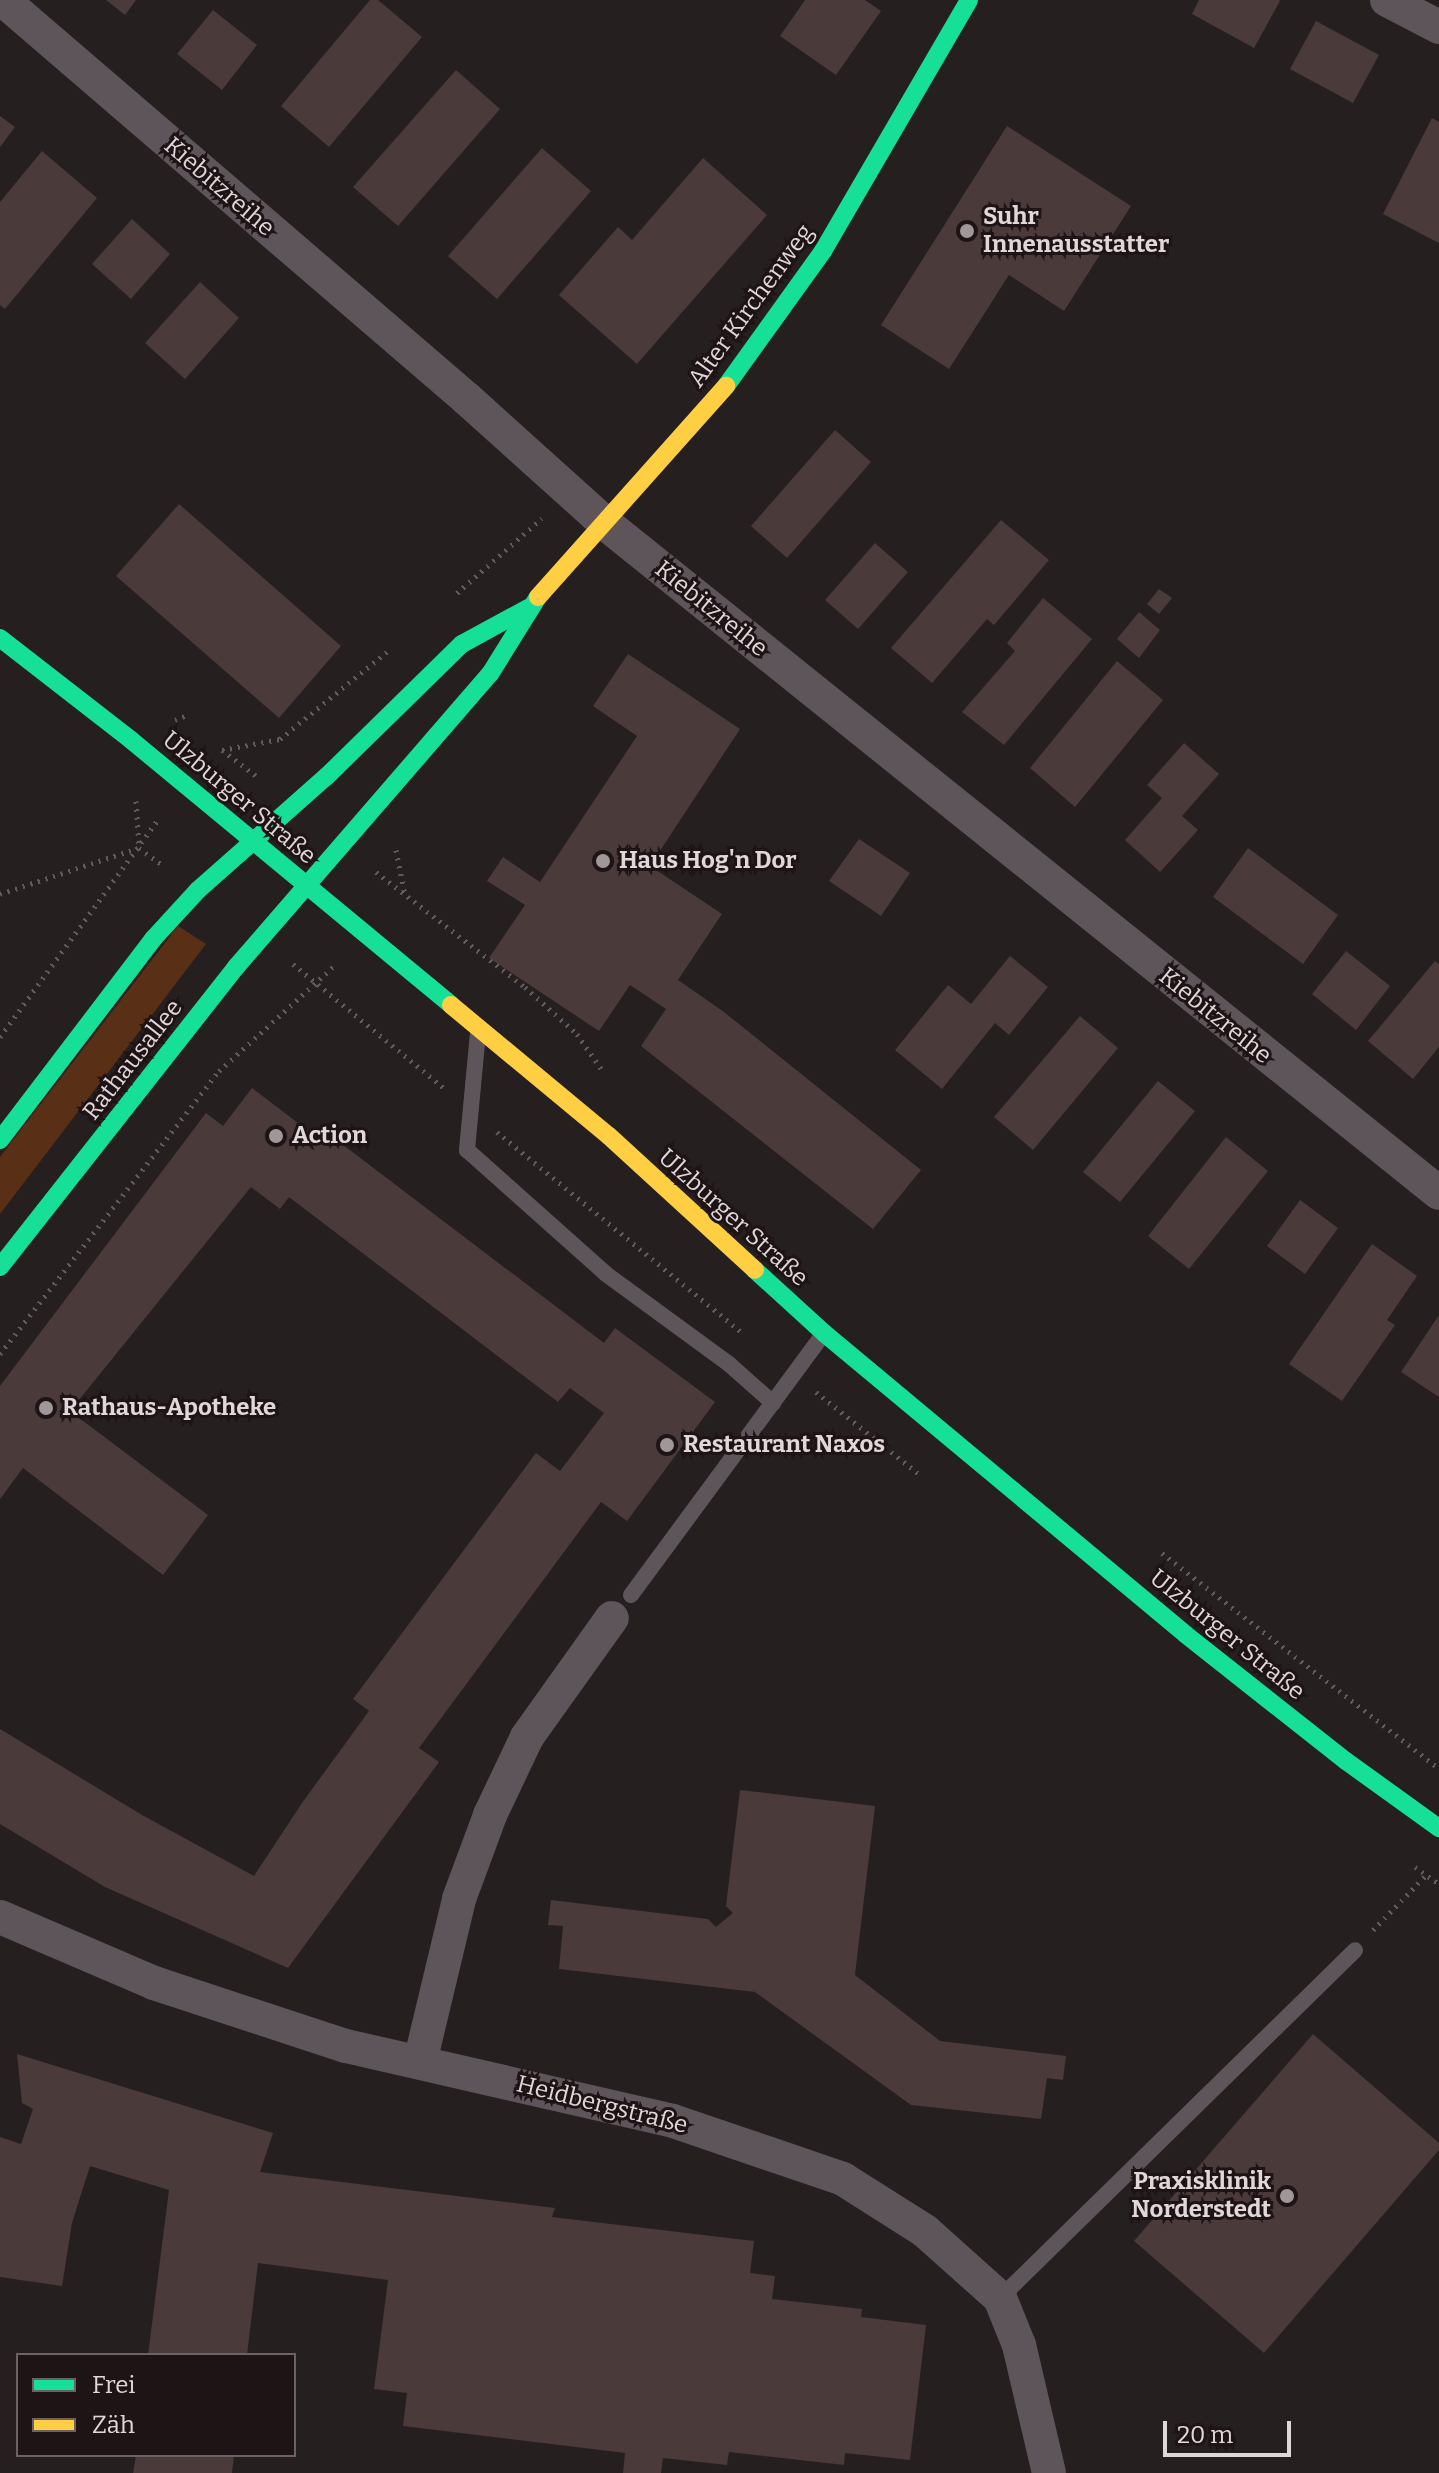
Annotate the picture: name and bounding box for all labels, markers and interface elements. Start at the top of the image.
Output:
street label: Kiebitzreihe [158,131,280,243]
place label: Suhr Innenausstatter [983,203,1169,259]
street label: Alter Kirchenweg [682,219,820,393]
marker: Suhr Innenausstatter [958,222,976,240]
street label: Kiebitzreihe [649,555,773,663]
street label: Ulzburger Straße [157,726,321,870]
place label: Haus Hog'n Dor [619,847,797,875]
marker: Haus Hog'n Dor [594,852,612,870]
street label: Kiebitzreihe [1153,962,1277,1070]
street label: Rathausallee [77,994,189,1126]
place label: Action [292,1122,367,1150]
marker: Action [267,1127,285,1145]
street label: Ulzburger Straße [652,1143,814,1293]
place label: Rathaus-Apotheke [62,1394,276,1422]
marker: Rathaus-Apotheke [37,1399,55,1417]
place label: Restaurant Naxos [683,1431,885,1459]
marker: Restaurant Naxos [658,1436,676,1454]
street label: Ulzburger Straße [1144,1564,1310,1706]
street label: Heidbergstraße [514,2070,690,2140]
place label: Praxisklinik Norderstedt [1131,2168,1271,2224]
marker: Praxisklinik Norderstedt [1278,2187,1296,2205]
legend [16,2353,296,2457]
text: Frei [92,2371,135,2399]
scale bar [1167,2405,1295,2455]
text: Zäh [92,2411,135,2439]
text: 20 m [1177,2421,1233,2449]

